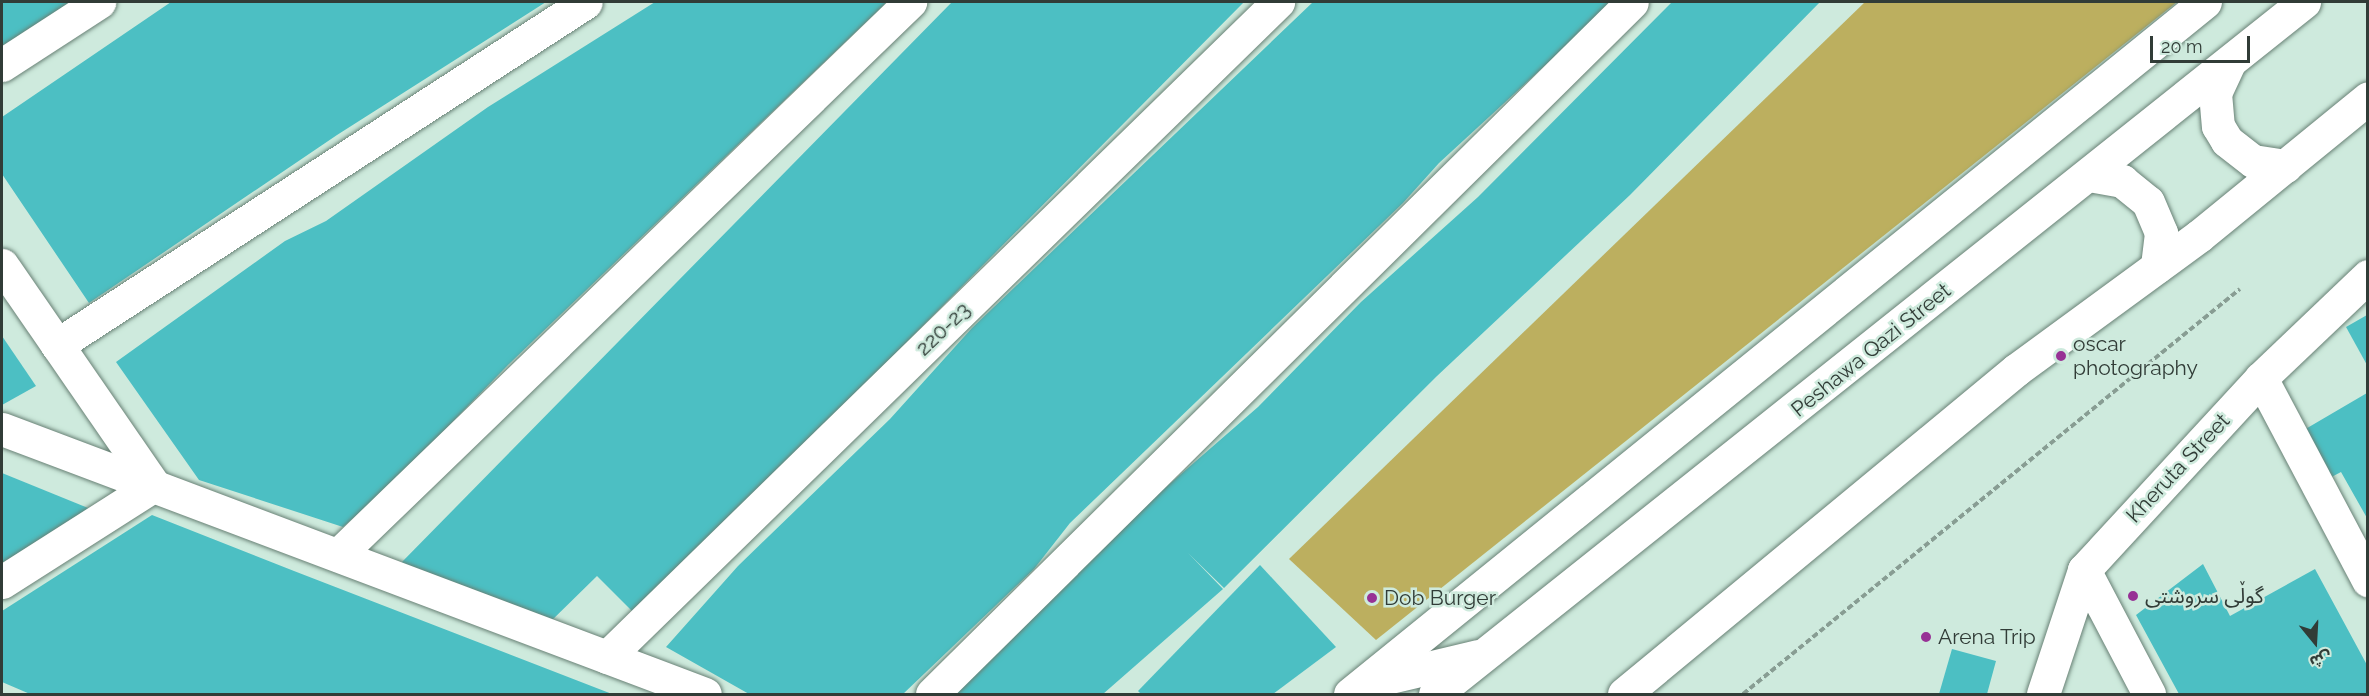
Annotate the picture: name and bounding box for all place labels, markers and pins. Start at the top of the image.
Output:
place label: oscar photography [2073,331,2198,381]
marker: oscar photography [2054,349,2068,363]
place label: گوڵی سروشتی [2145,583,2264,609]
place label: Dob Burger [1384,585,1496,611]
marker: گوڵی سروشتی [2126,589,2140,603]
marker: Dob Burger [1365,591,1379,605]
place label: Arena Trip [1938,624,2036,650]
marker: Arena Trip [1919,630,1933,644]

